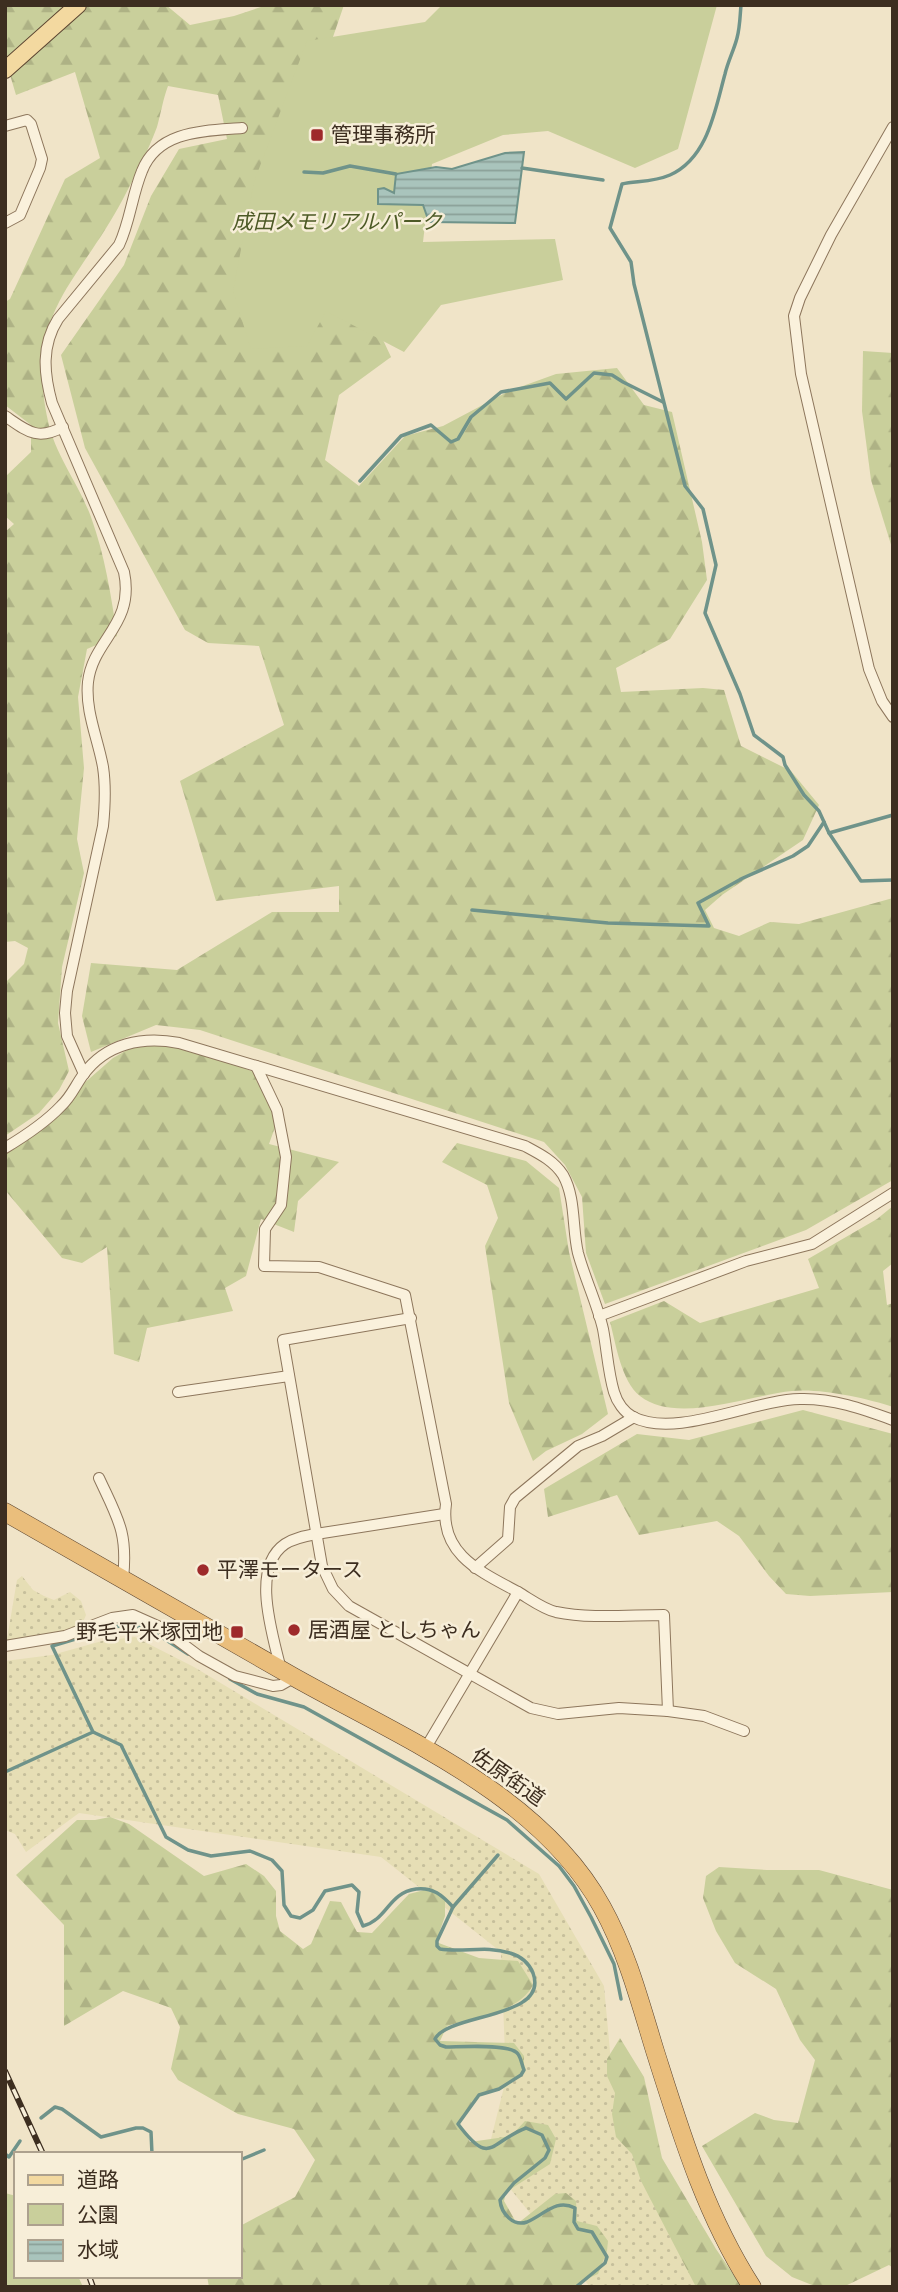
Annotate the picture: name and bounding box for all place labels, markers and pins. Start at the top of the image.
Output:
place label: 管理事務所 [331,120,436,149]
marker: 管理事務所 [309,127,325,143]
place label: 平澤モータース [217,1555,363,1584]
marker: 平澤モータース [195,1562,211,1578]
place label: 居酒屋 としちゃん [308,1615,481,1644]
place label: 野毛平米塚団地 [76,1617,223,1646]
marker: 居酒屋 としちゃん [286,1622,302,1638]
marker: 野毛平米塚団地 [229,1624,245,1640]

